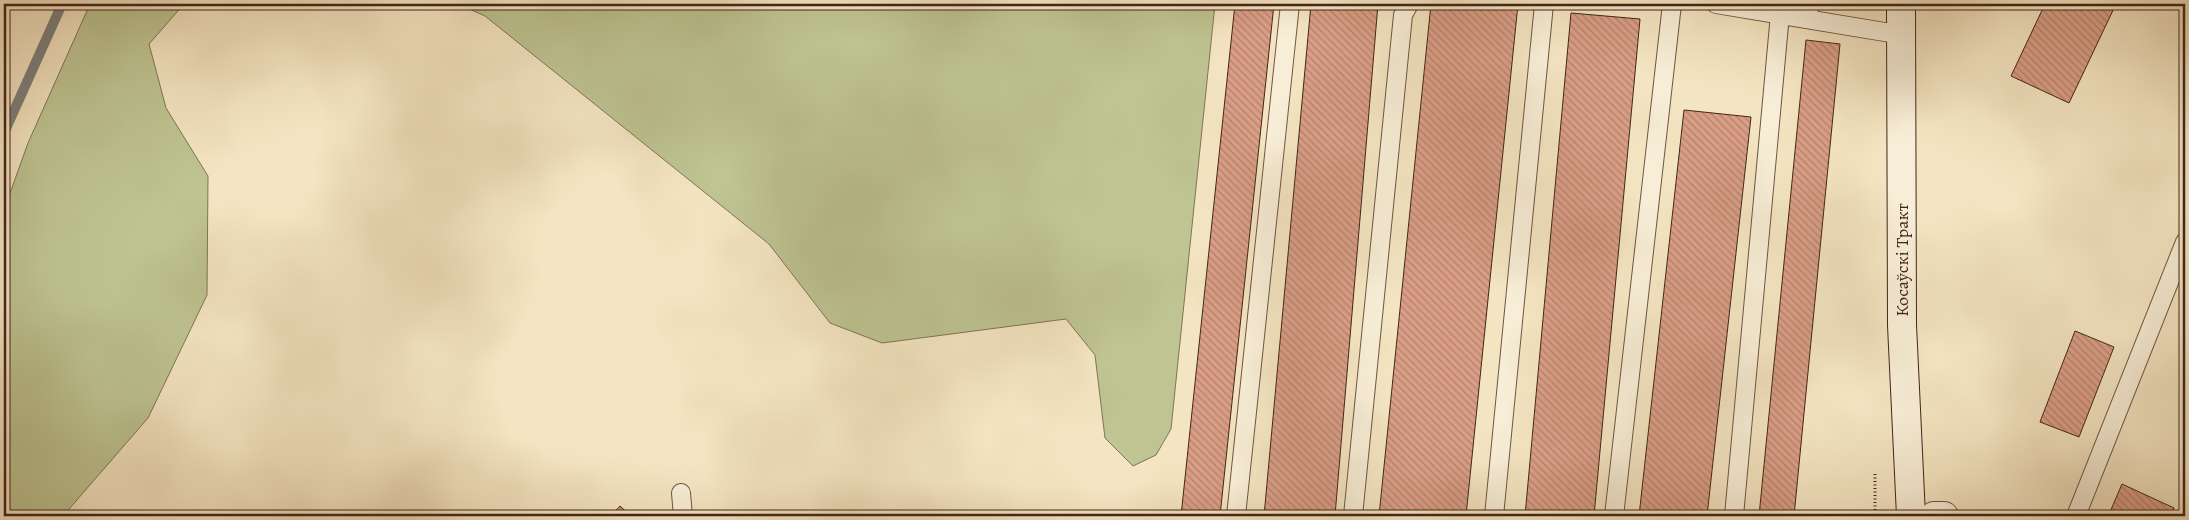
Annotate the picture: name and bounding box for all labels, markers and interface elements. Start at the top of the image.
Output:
street label: Косаўскі Тракт [1890,203,1914,317]

